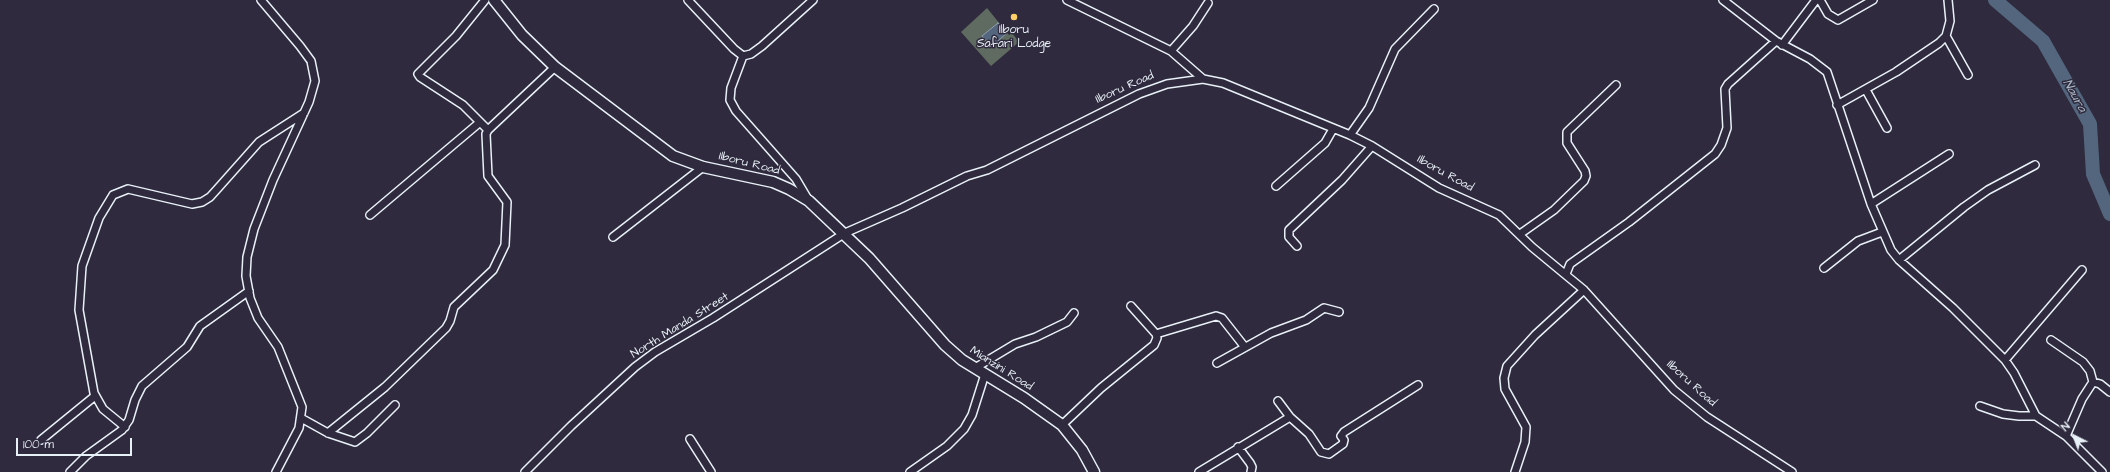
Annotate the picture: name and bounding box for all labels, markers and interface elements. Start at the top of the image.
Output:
marker: Ilboru Safari Lodge [1009,12,1019,22]
place label: Ilboru Safari Lodge [977,23,1051,51]
street label: Ilboru Road [1094,69,1156,107]
water label: Naura [2059,77,2089,115]
street label: Ilboru Road [717,149,781,179]
street label: Ilboru Road [1414,153,1476,195]
street label: North Manda Street [628,290,732,362]
street label: Mianzini Road [967,344,1035,394]
street label: Ilboru Road [1663,358,1719,410]
north arrow [2054,416,2094,456]
text: N [2058,419,2073,435]
scale bar [18,430,134,456]
text: 100 m [23,436,54,453]

